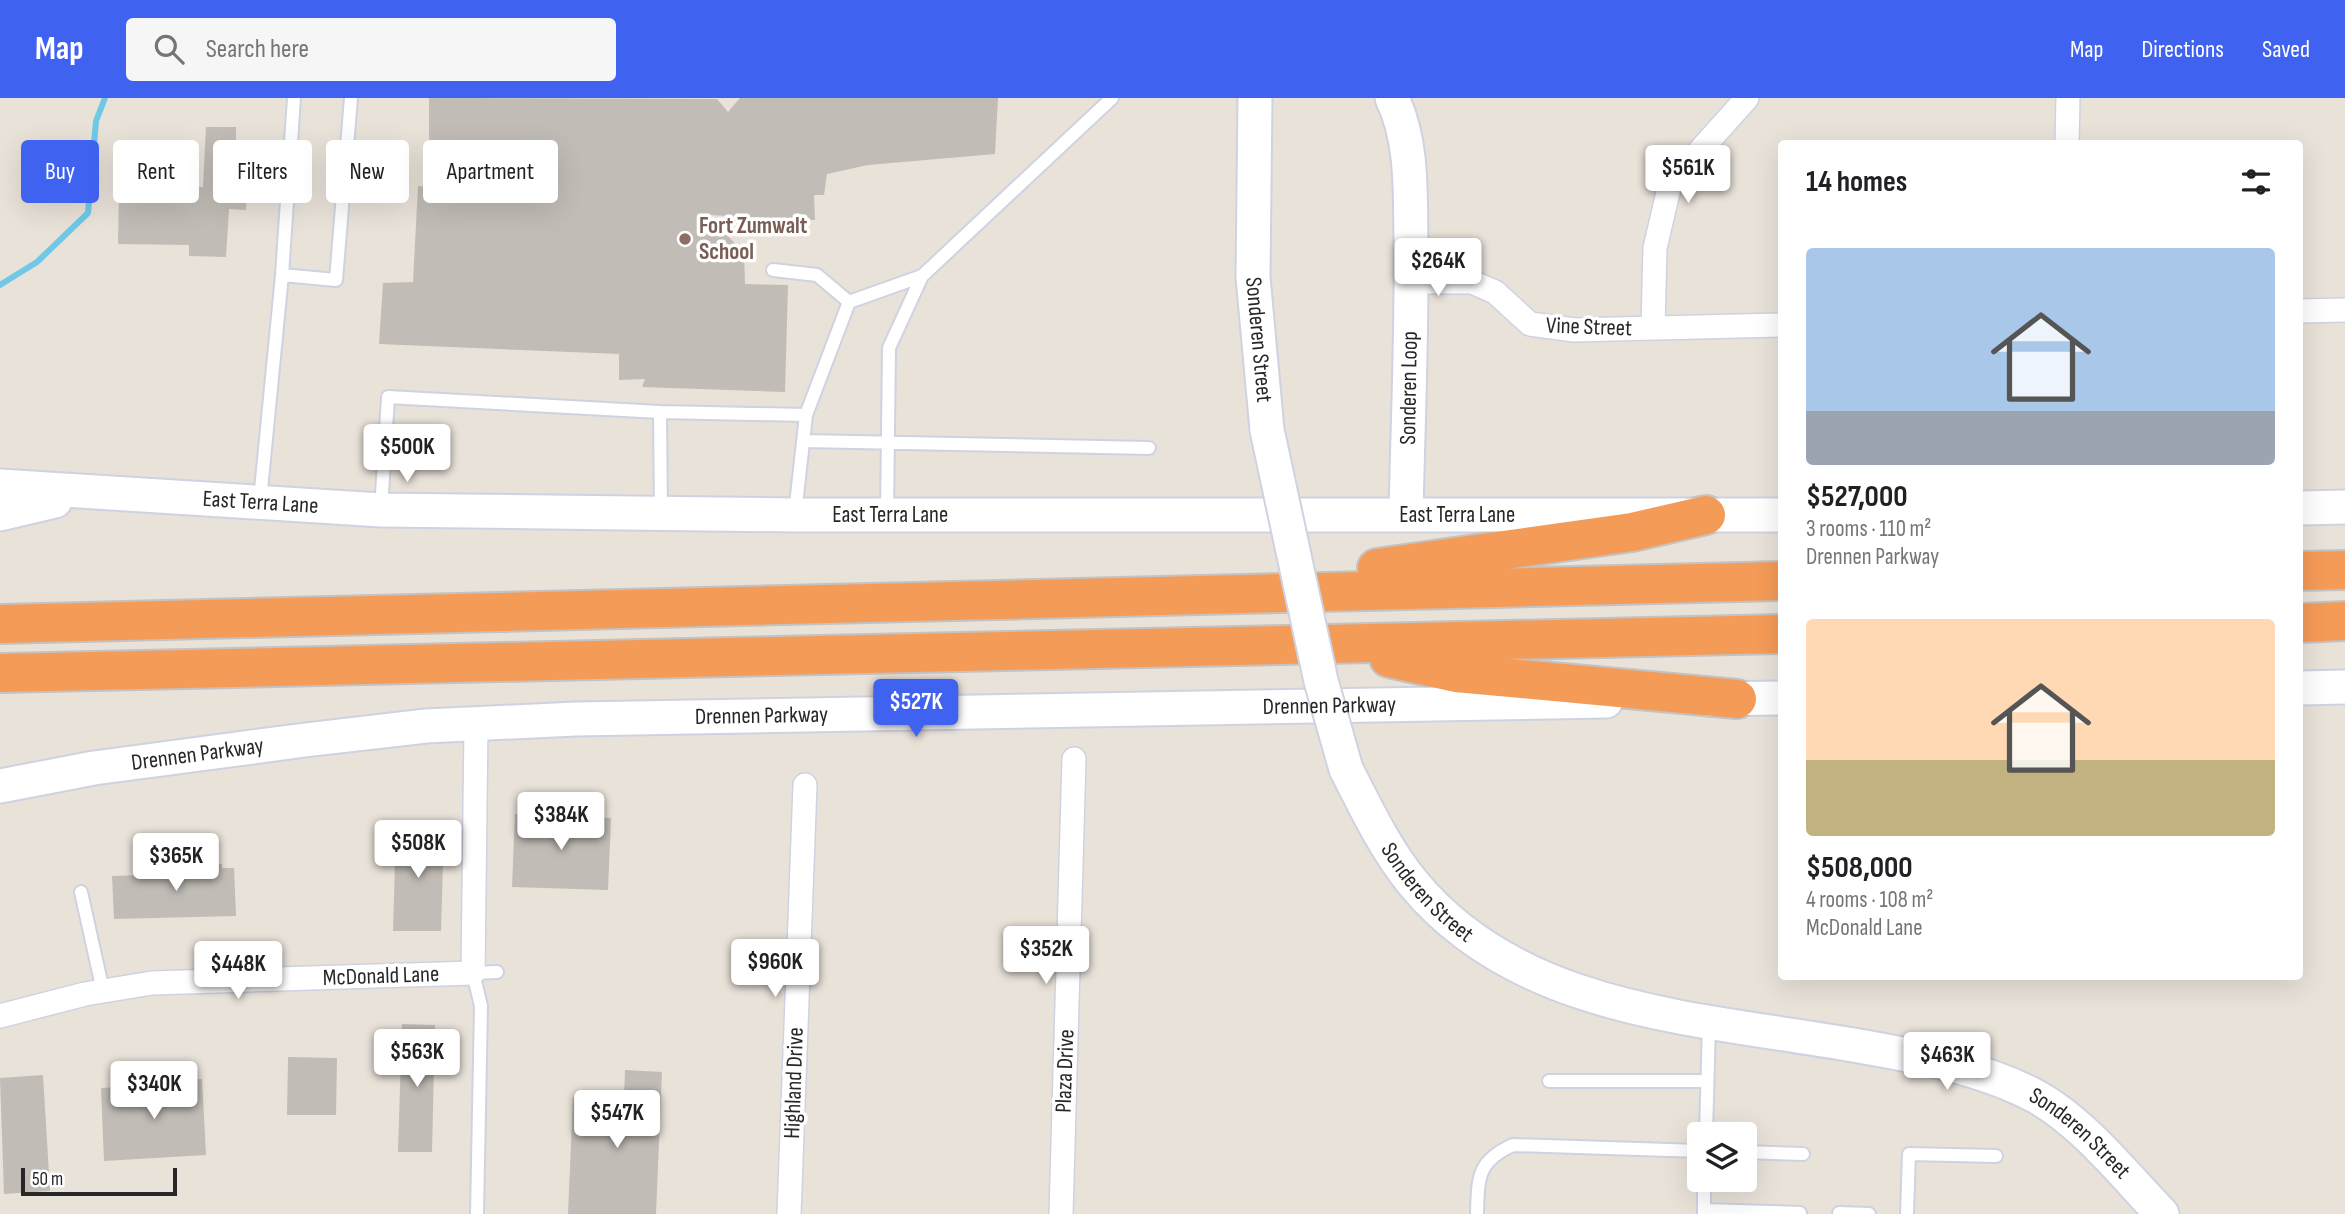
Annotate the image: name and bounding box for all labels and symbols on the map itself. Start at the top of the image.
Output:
pin: $561K [1639,146,1737,205]
place label: Fort Zumwalt School [699,212,808,266]
marker: Fort Zumwalt School [677,231,693,247]
pin: $264K [1389,238,1487,298]
street label: Sonderen Street [1239,276,1278,404]
street label: Vine Street [1546,312,1632,342]
street label: Sonderen Loop [1394,331,1424,445]
pin: $500K [358,424,456,484]
street label: East Terra Lane [202,485,319,520]
street label: East Terra Lane [832,501,948,529]
street label: East Terra Lane [1399,501,1515,529]
pin: $527K [867,680,965,739]
street label: Drennen Parkway [1262,691,1396,721]
street label: Drennen Parkway [695,701,828,731]
street label: Drennen Parkway [129,732,265,777]
pin: $384K [512,792,610,852]
pin: $508K [369,820,467,880]
pin: $365K [127,834,225,893]
street label: Sonderen Street [1375,838,1479,949]
pin: $352K [997,926,1095,986]
pin: $960K [726,940,824,999]
pin: $448K [189,942,287,1001]
street label: McDonald Lane [322,960,440,992]
street label: Highland Drive [778,1027,810,1139]
street label: Plaza Drive [1050,1029,1080,1113]
pin: $563K [368,1030,466,1089]
pin: $463K [1898,1032,1996,1092]
pin: $340K [105,1062,203,1121]
street label: Sonderen Street [2024,1081,2136,1185]
pin: $547K [568,1090,666,1150]
scale bar [21,1165,177,1197]

